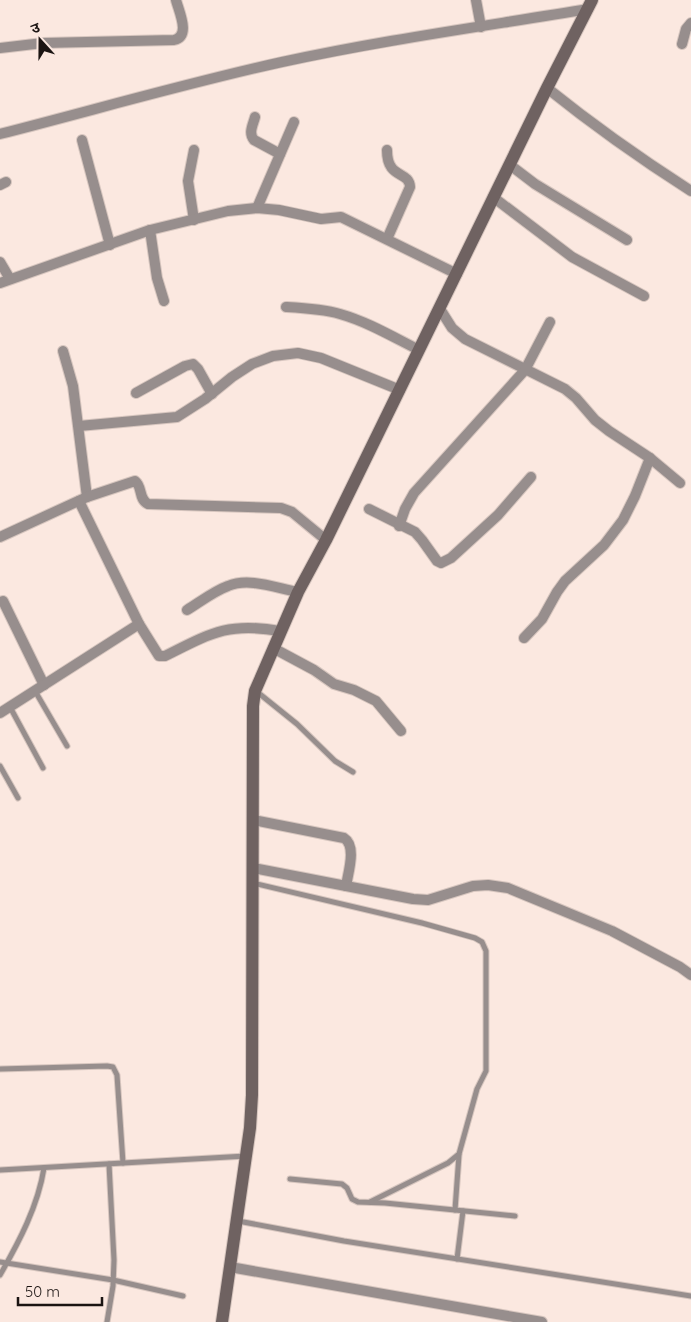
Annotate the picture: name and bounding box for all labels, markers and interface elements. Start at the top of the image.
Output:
north arrow [15,15,65,65]
text: उ [28,18,43,38]
scale bar [18,1274,101,1306]
text: 50 m [25,1282,60,1301]

